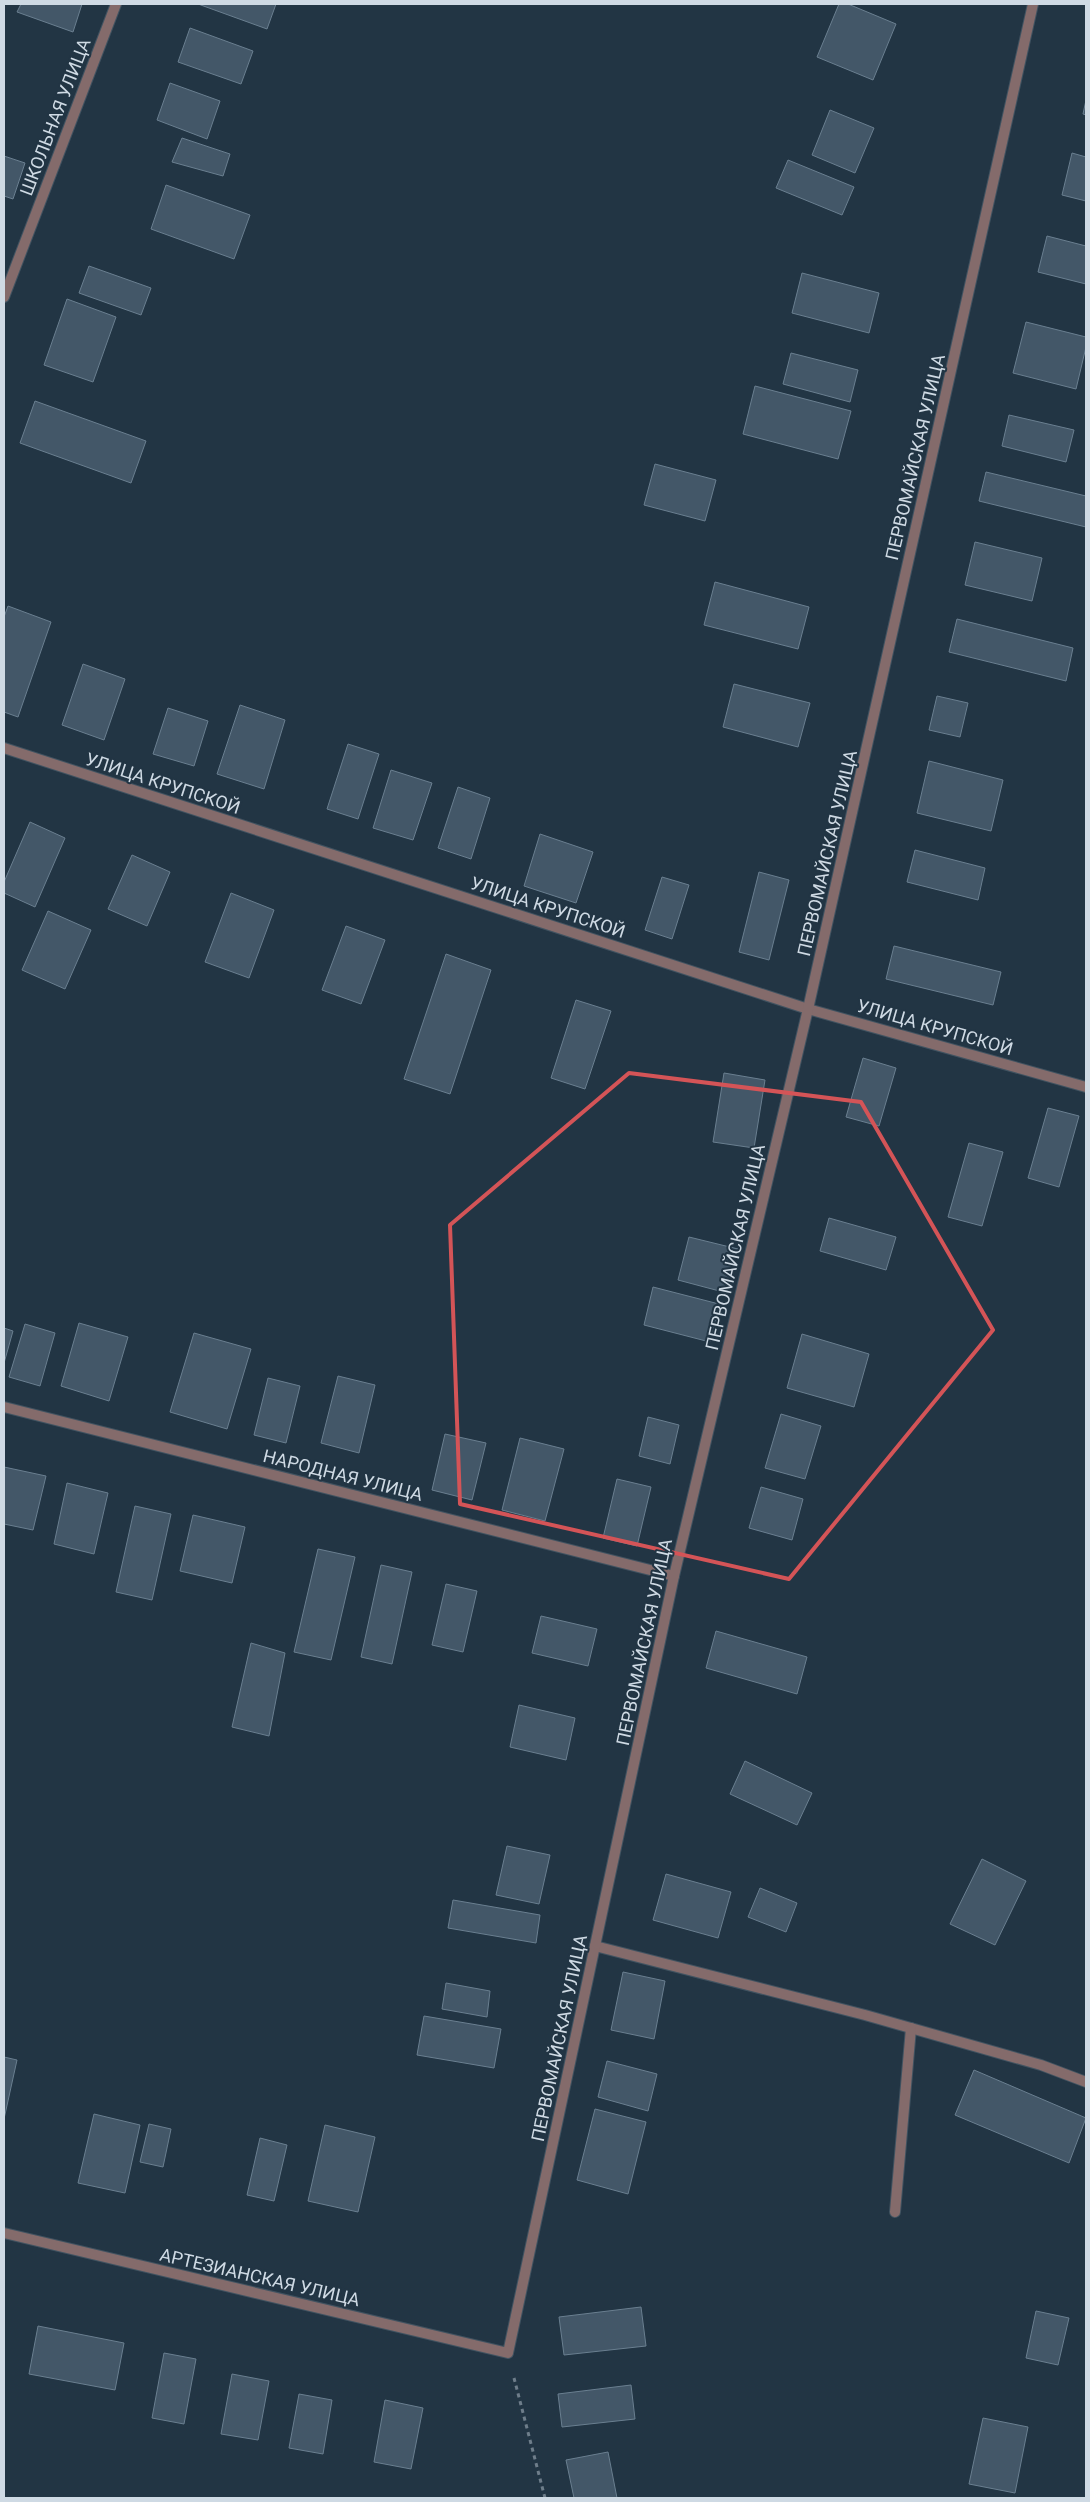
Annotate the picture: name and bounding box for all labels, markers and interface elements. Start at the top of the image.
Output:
street label: ШКОЛЬНАЯ УЛИЦА [15,35,95,199]
street label: ПЕРВОМАЙСКАЯ УЛИЦА [881,352,949,562]
street label: УЛИЦА КРУПСКОЙ [83,748,243,818]
street label: ПЕРВОМАЙСКАЯ УЛИЦА [793,748,861,958]
street label: УЛИЦА КРУПСКОЙ [468,872,628,942]
street label: УЛИЦА КРУПСКОЙ [855,995,1015,1059]
street label: ПЕРВОМАЙСКАЯ УЛИЦА [701,1142,769,1352]
street label: НАРОДНАЯ УЛИЦА [261,1445,425,1505]
street label: ПЕРВОМАЙСКАЯ УЛИЦА [612,1536,676,1747]
street label: ПЕРВОМАЙСКАЯ УЛИЦА [527,1932,591,2143]
street label: АРТЕЗИАНСКАЯ УЛИЦА [158,2244,362,2310]

